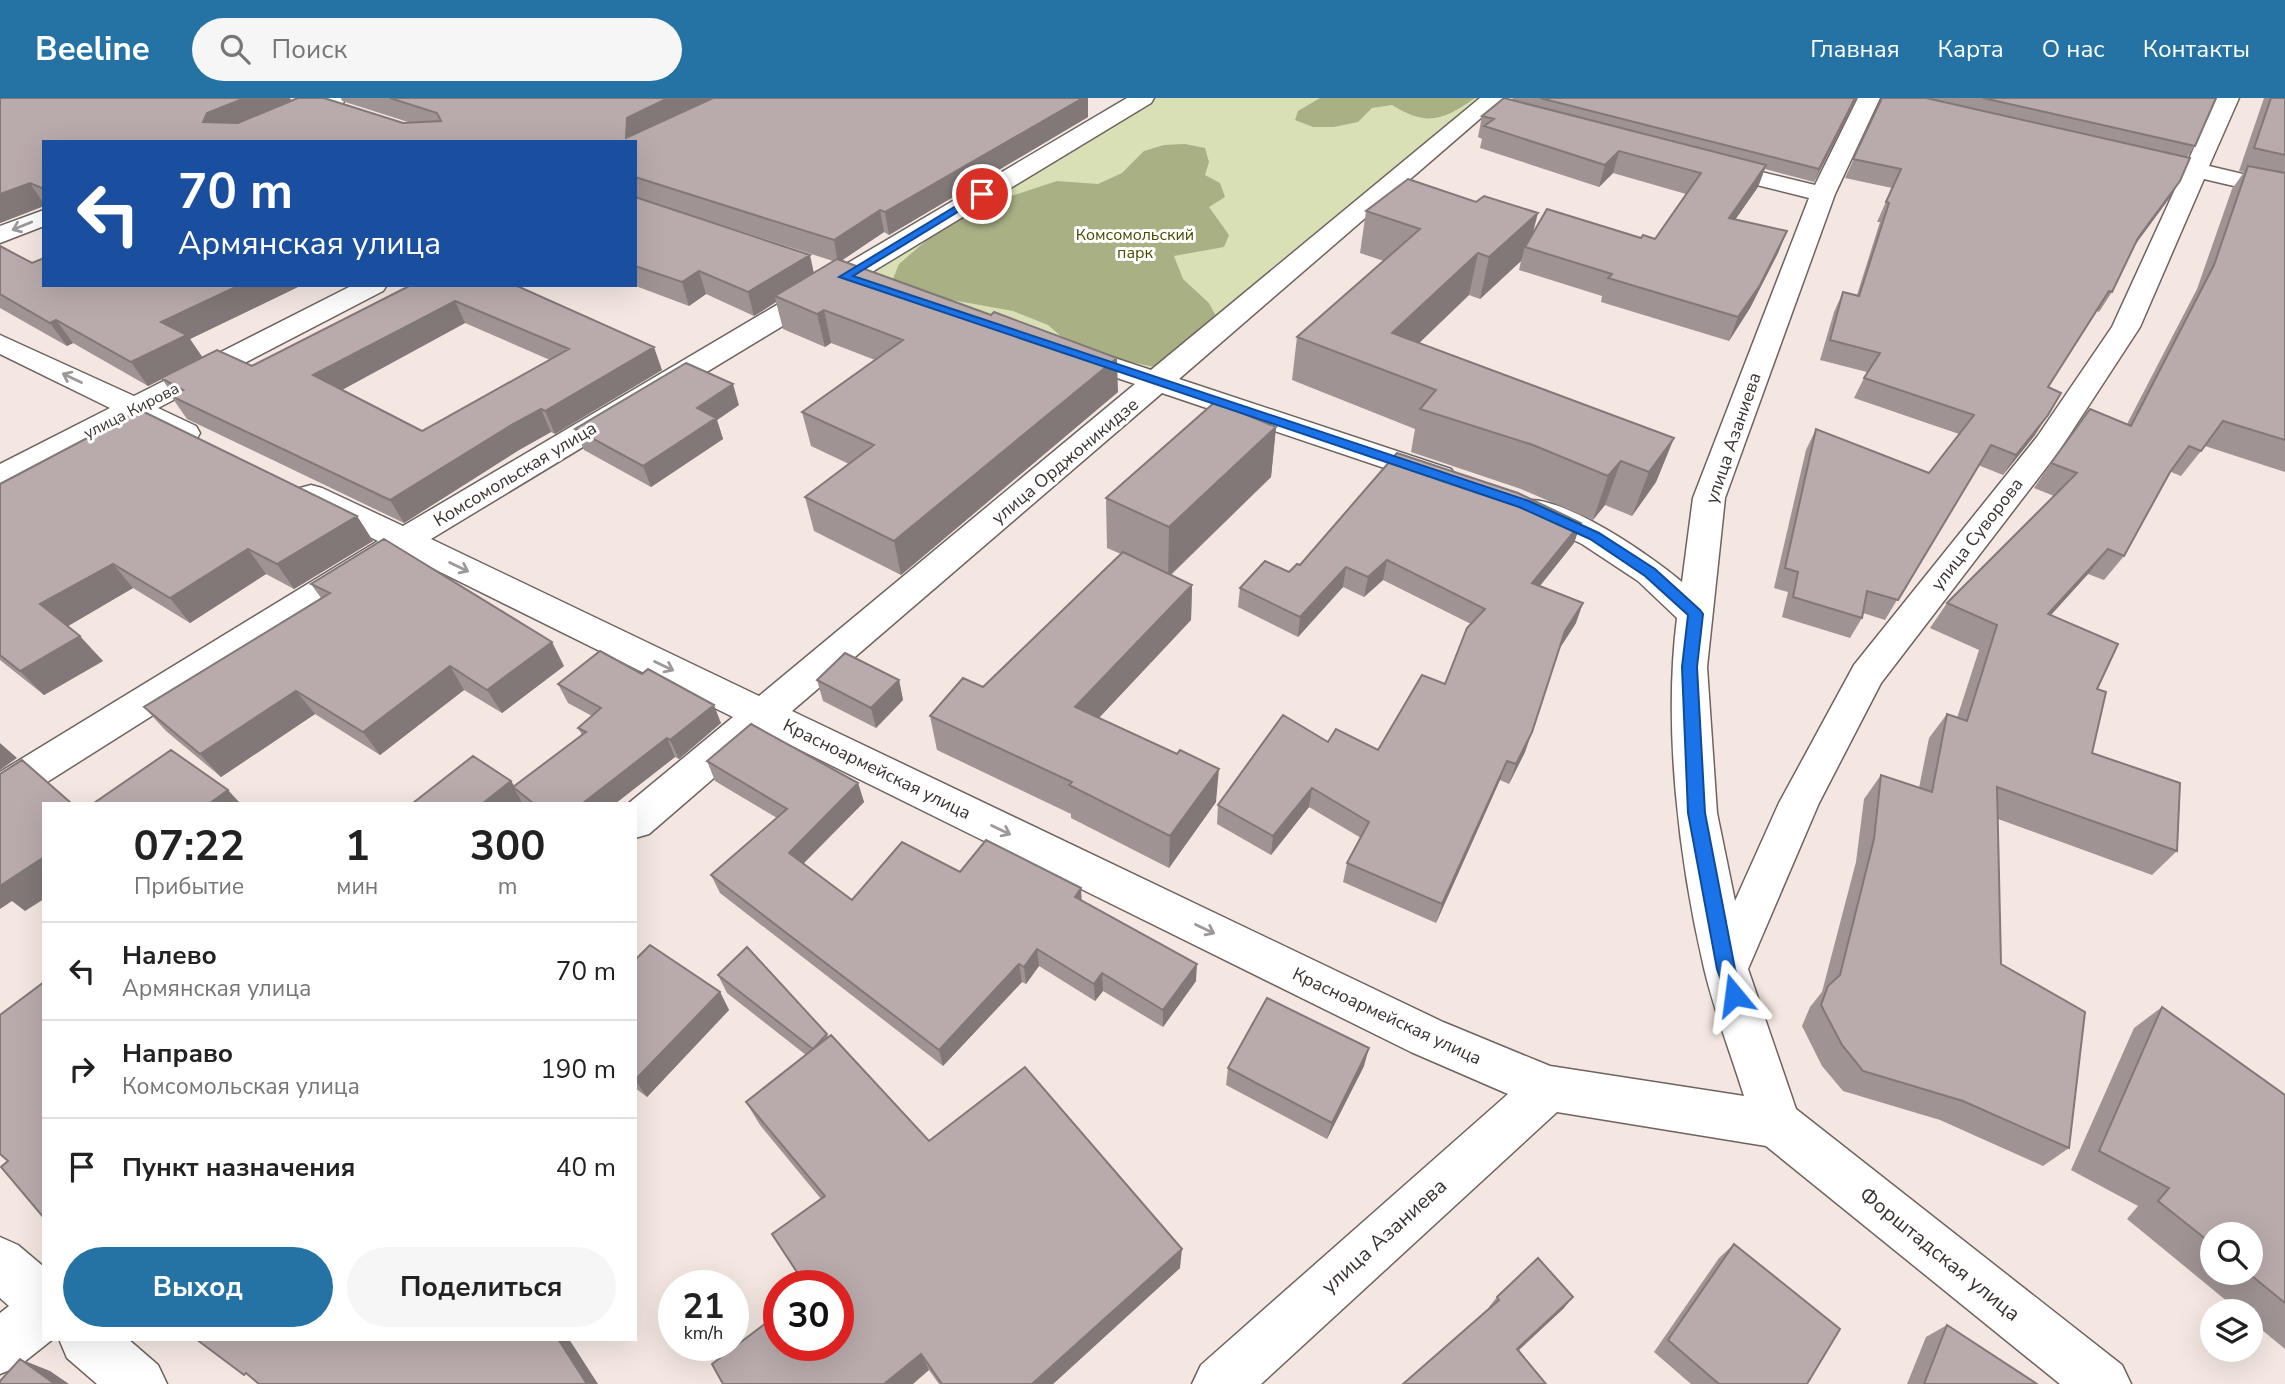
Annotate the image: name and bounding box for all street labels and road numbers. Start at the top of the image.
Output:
street label: улица Азаниева [1699,369,1767,507]
street label: улица Кирова [80,377,183,444]
street label: улица Орджоникидзе [987,392,1143,530]
street label: Комсомольская улица [429,416,601,532]
street label: улица Суворова [1926,473,2028,595]
street label: Красноармейская улица [779,713,975,825]
street label: Красноармейская улица [1289,962,1485,1070]
street label: улица Азаниева [1315,1172,1453,1300]
street label: Форштадская улица [1854,1180,2026,1328]

